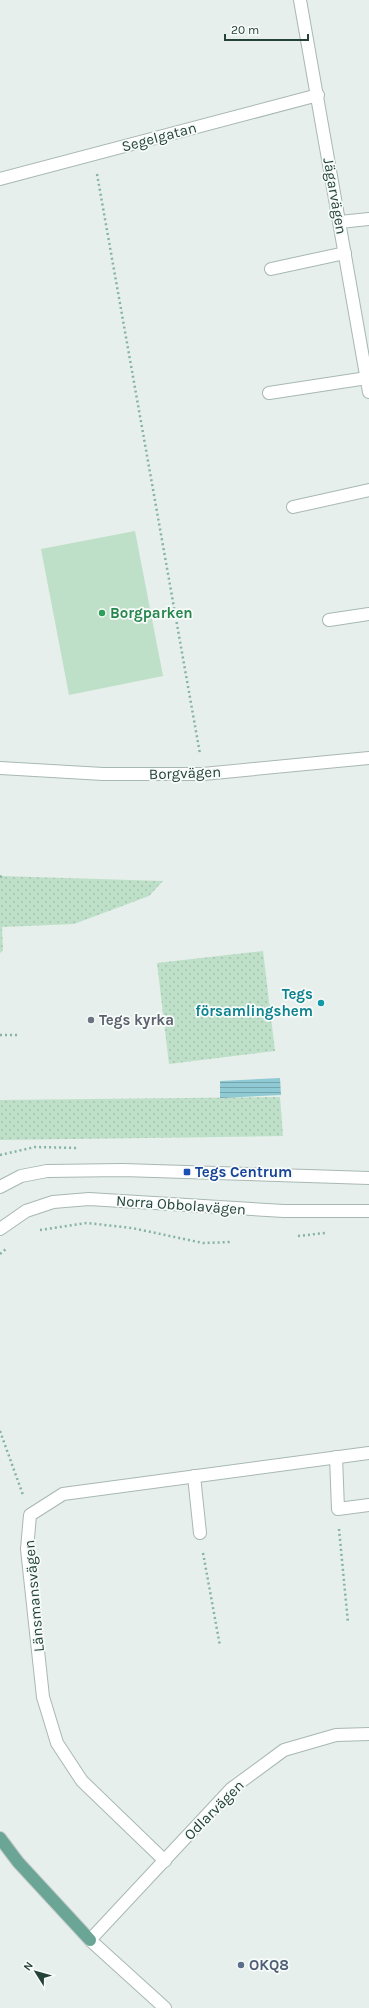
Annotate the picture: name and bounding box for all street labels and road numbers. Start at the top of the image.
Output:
street label: Segelgatan [120,118,198,156]
street label: Jägarvägen [319,156,351,236]
street label: Borgvägen [149,763,221,783]
street label: Norra Obbolavägen [115,1191,247,1219]
street label: Länsmansvägen [20,1539,48,1653]
street label: Odlarvägen [180,1776,248,1844]

